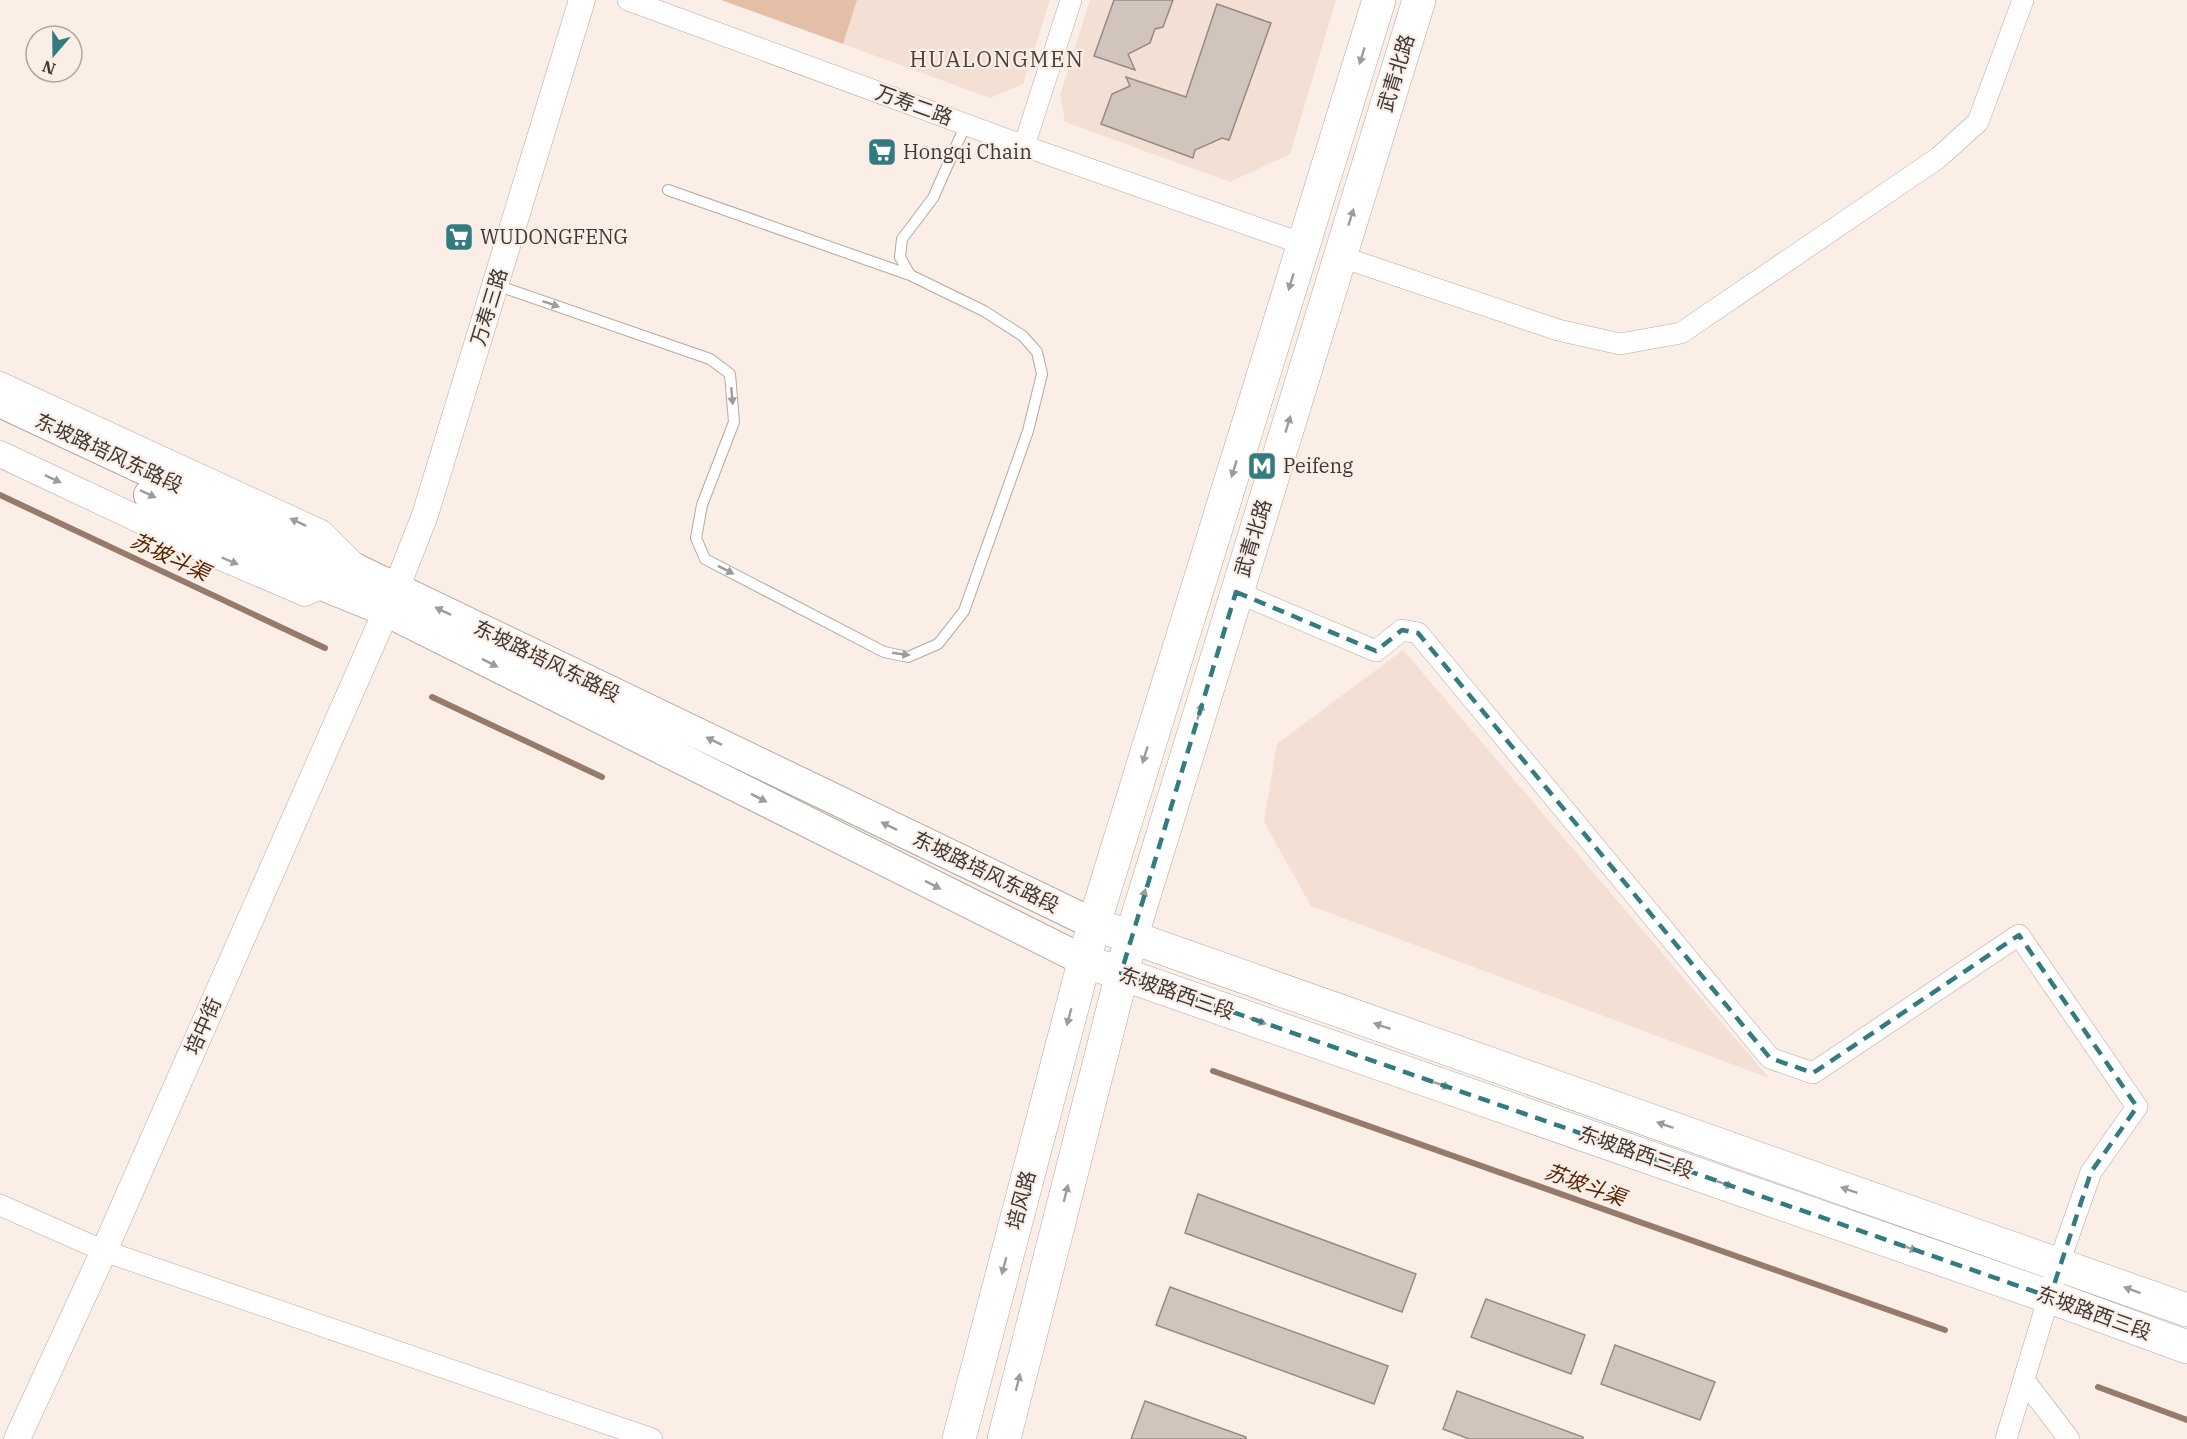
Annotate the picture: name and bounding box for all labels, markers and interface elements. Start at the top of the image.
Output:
north arrow [24,24,84,84]
street label: 武青北路 [1371,31,1420,115]
district label: HUALONGMEN [910,44,1084,73]
one-way arrow [1356,47,1366,65]
text: N [40,57,58,80]
street label: 万寿二路 [872,78,956,131]
supermarket icon: Hongqi Chain [866,136,898,168]
place label: Hongqi Chain [903,138,1032,165]
one-way arrow [1347,208,1356,226]
supermarket icon: WUDONGFENG [443,221,475,253]
place label: WUDONGFENG [480,223,628,250]
street label: 万寿三路 [464,265,513,349]
one-way arrow [1286,273,1295,291]
one-way arrow [542,299,560,309]
one-way arrow [728,387,737,406]
street label: 东坡路培风东路段 [31,407,187,499]
one-way arrow [1284,415,1293,433]
metro station icon: Peifeng [1246,450,1278,482]
place label: Peifeng [1283,452,1353,479]
one-way arrow [1229,460,1238,478]
one-way arrow [44,475,62,485]
one-way arrow [139,490,156,499]
street label: 武青北路 [1228,496,1277,580]
one-way arrow [288,517,306,527]
water label: 苏坡斗渠 [126,526,217,588]
one-way arrow [221,557,239,566]
one-way arrow [718,565,735,575]
one-way arrow [435,607,452,616]
street label: 东坡路培风东路段 [469,613,625,708]
one-way arrow [891,650,910,659]
one-way arrow [482,659,499,668]
one-way arrow [1196,702,1205,720]
one-way arrow [705,737,722,746]
one-way arrow [1140,746,1150,764]
one-way arrow [750,793,767,802]
one-way arrow [881,821,898,830]
street label: 东坡路培风东路段 [908,824,1064,919]
one-way arrow [925,880,942,890]
one-way arrow [1139,888,1148,906]
street label: 东坡路西三段 [1116,960,1238,1025]
street label: 培中街 [178,993,227,1059]
one-way arrow [1063,1007,1073,1026]
one-way arrow [1249,1016,1267,1026]
one-way arrow [1373,1021,1391,1031]
one-way arrow [1433,1081,1451,1090]
street label: 东坡路西三段 [1575,1119,1697,1184]
one-way arrow [1656,1120,1674,1130]
water label: 苏坡斗渠 [1541,1157,1632,1213]
street label: 培风路 [1000,1167,1041,1232]
one-way arrow [1716,1179,1734,1189]
one-way arrow [1061,1184,1071,1202]
one-way arrow [1840,1184,1858,1194]
one-way arrow [1900,1243,1918,1253]
one-way arrow [999,1258,1008,1276]
street label: 东坡路西三段 [2033,1279,2155,1346]
one-way arrow [2123,1285,2141,1294]
one-way arrow [1014,1373,1023,1391]

